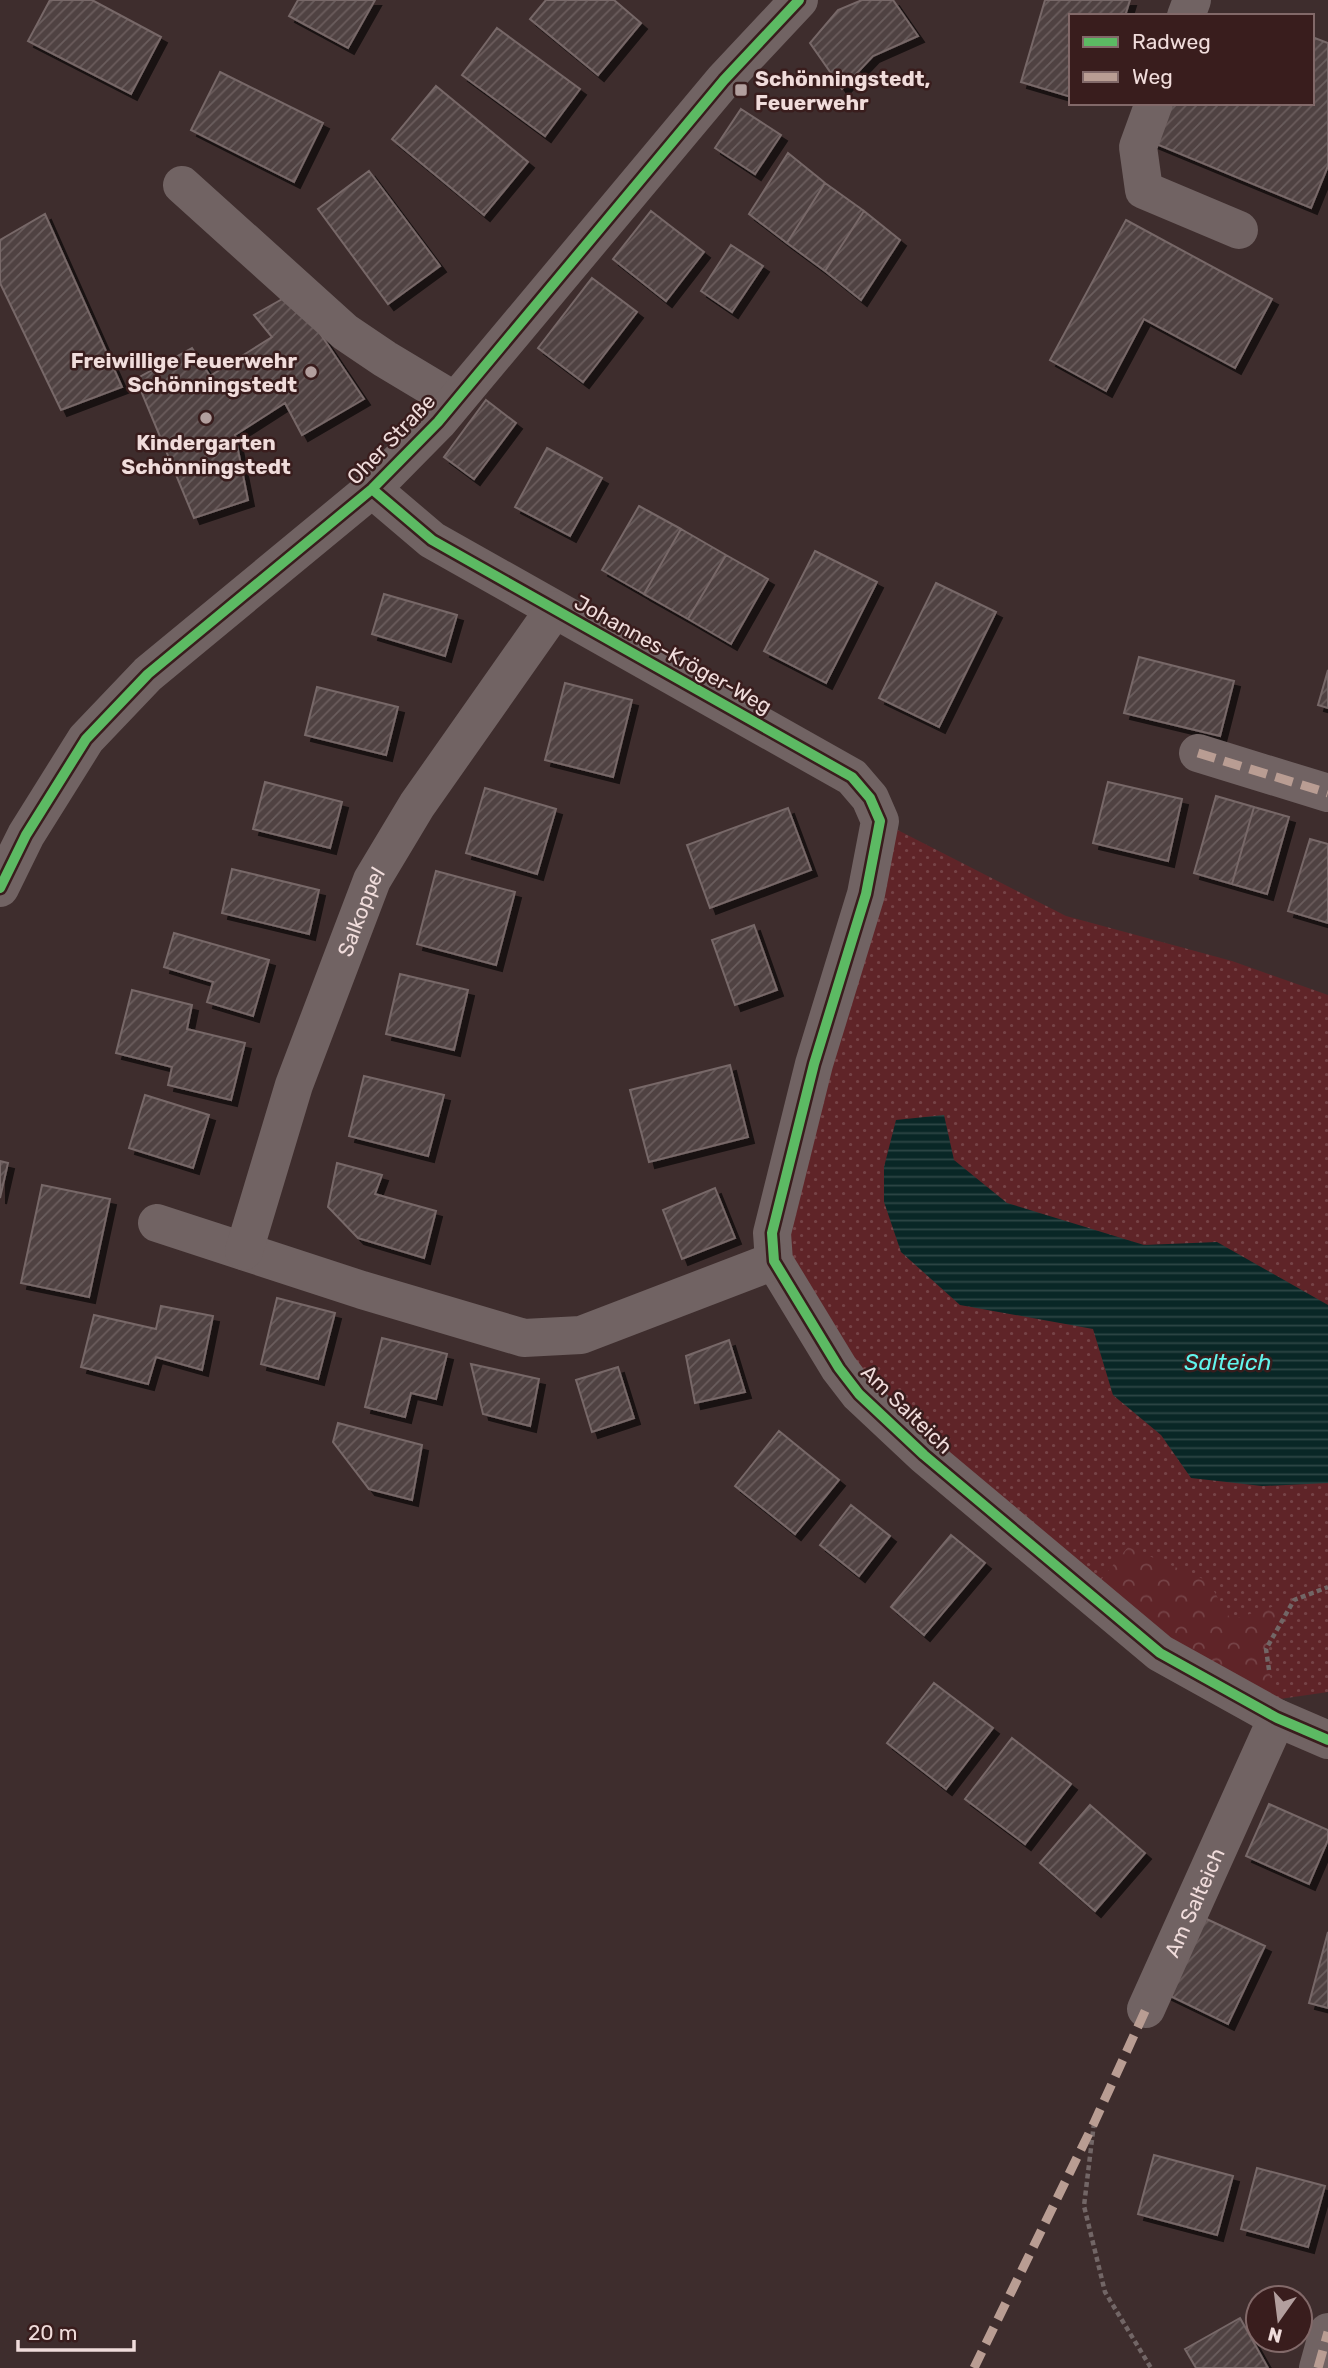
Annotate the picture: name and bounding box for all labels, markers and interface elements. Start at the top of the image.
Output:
legend [1069,14,1314,105]
text: Radweg [1132,29,1211,54]
text: Weg [1132,64,1173,89]
place label: Schönningstedt, Feuerwehr [755,66,930,115]
marker: Schönningstedt, Feuerwehr [733,82,749,98]
place label: Freiwillige Feuerwehr Schönningstedt [71,348,297,397]
marker: Freiwillige Feuerwehr Schönningstedt [303,364,319,380]
street label: Oher Straße [342,389,440,489]
marker: Kindergarten Schönningstedt [198,410,214,426]
place label: Kindergarten Schönningstedt [121,430,291,479]
street label: Johannes-Kröger-Weg [570,589,776,719]
street label: Salkoppel [332,862,390,960]
water label: Salteich [1184,1348,1272,1376]
street label: Am Salteich [856,1359,958,1459]
street label: Am Salteich [1159,1844,1229,1961]
north arrow [1244,2284,1314,2354]
scale bar [18,2308,133,2352]
text: 20 m [28,2320,77,2345]
text: N [1266,2322,1284,2348]

